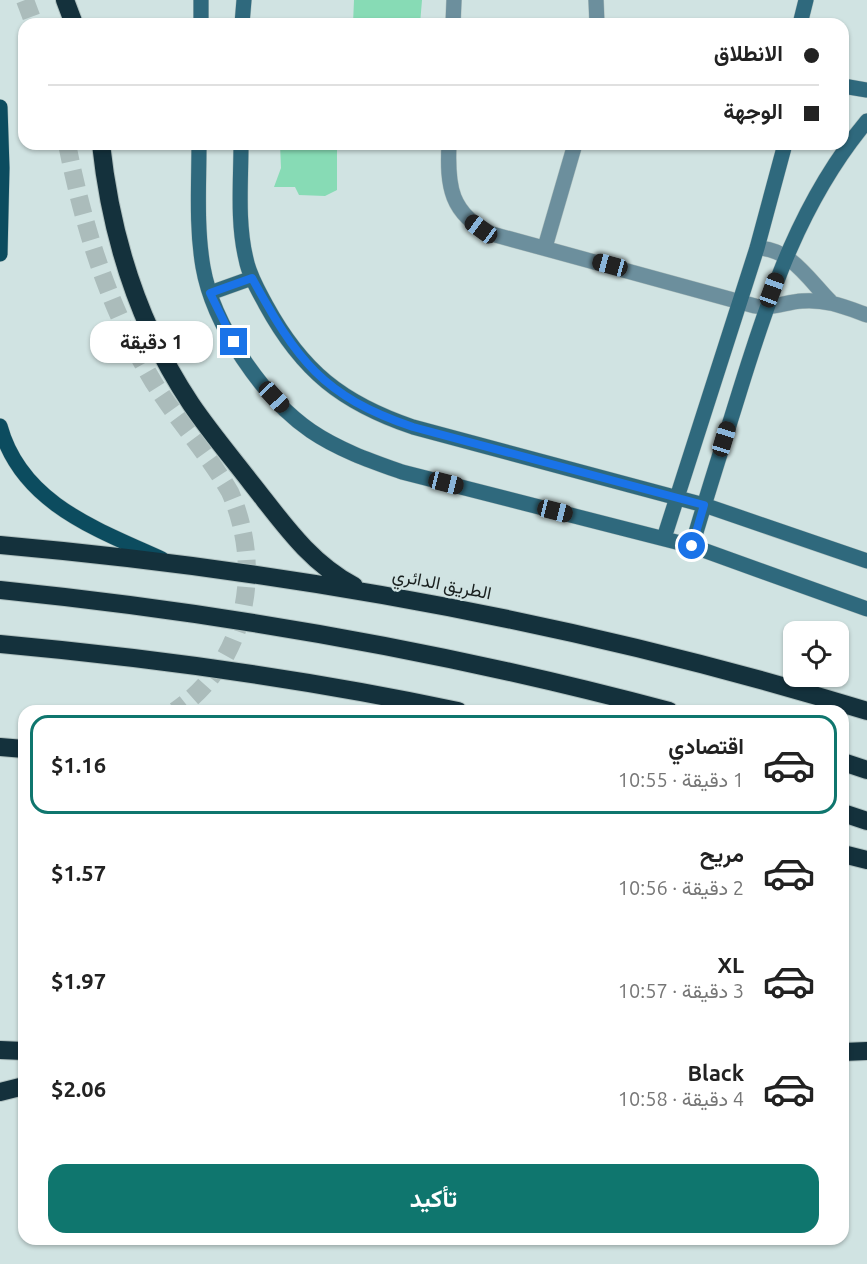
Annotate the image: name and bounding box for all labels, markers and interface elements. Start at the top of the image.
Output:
text: الانطلاق [714,40,783,65]
text: الوجهة [723,98,783,123]
car [461,211,501,247]
car [590,252,630,278]
car [757,270,787,310]
callout: 1 دقيقة [90,321,213,363]
route end [220,328,247,355]
text: 1 دقيقة [120,330,183,353]
car [255,378,293,416]
car [710,419,738,459]
car [426,470,466,496]
car [535,498,575,524]
route start [678,532,705,559]
street label: الطريق الدائري [390,564,493,608]
map controls [783,621,849,687]
button: locate [783,621,849,687]
text: اقتصادي [668,733,744,758]
icon: car [762,738,816,792]
text: $1.16 [51,752,106,777]
text: 1 دقيقة · 10:55 [618,768,744,791]
text: مريح [700,841,744,866]
icon: car [762,846,816,900]
text: $1.57 [51,860,106,885]
text: 2 دقيقة · 10:56 [618,876,744,899]
text: XL [717,952,744,977]
icon: car [762,954,816,1008]
text: $1.97 [51,968,106,993]
text: 3 دقيقة · 10:57 [618,979,744,1002]
text: Black [687,1060,744,1085]
icon: car [762,1062,816,1116]
text: $2.06 [51,1076,106,1101]
text: 4 دقيقة · 10:58 [618,1087,744,1110]
button: تأكيد [48,1164,819,1233]

